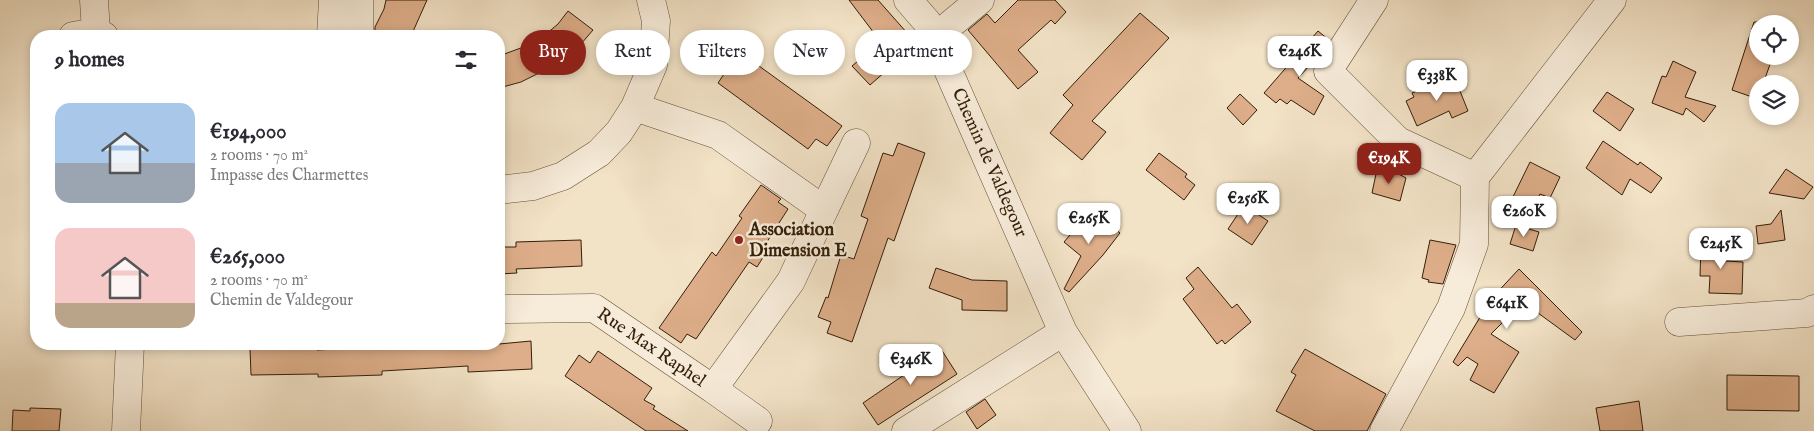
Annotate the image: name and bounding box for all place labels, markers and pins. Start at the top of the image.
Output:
pin: €246K [1265,36,1335,78]
pin: €338K [1402,59,1472,102]
pin: €194K [1354,142,1424,185]
pin: €256K [1213,182,1283,225]
pin: €260K [1489,196,1559,238]
pin: €265K [1054,202,1124,245]
place label: Association Dimension E [748,219,847,263]
pin: €245K [1686,228,1756,270]
marker: Association Dimension E [733,234,745,246]
pin: €641K [1472,288,1542,330]
pin: €346K [876,344,946,386]

